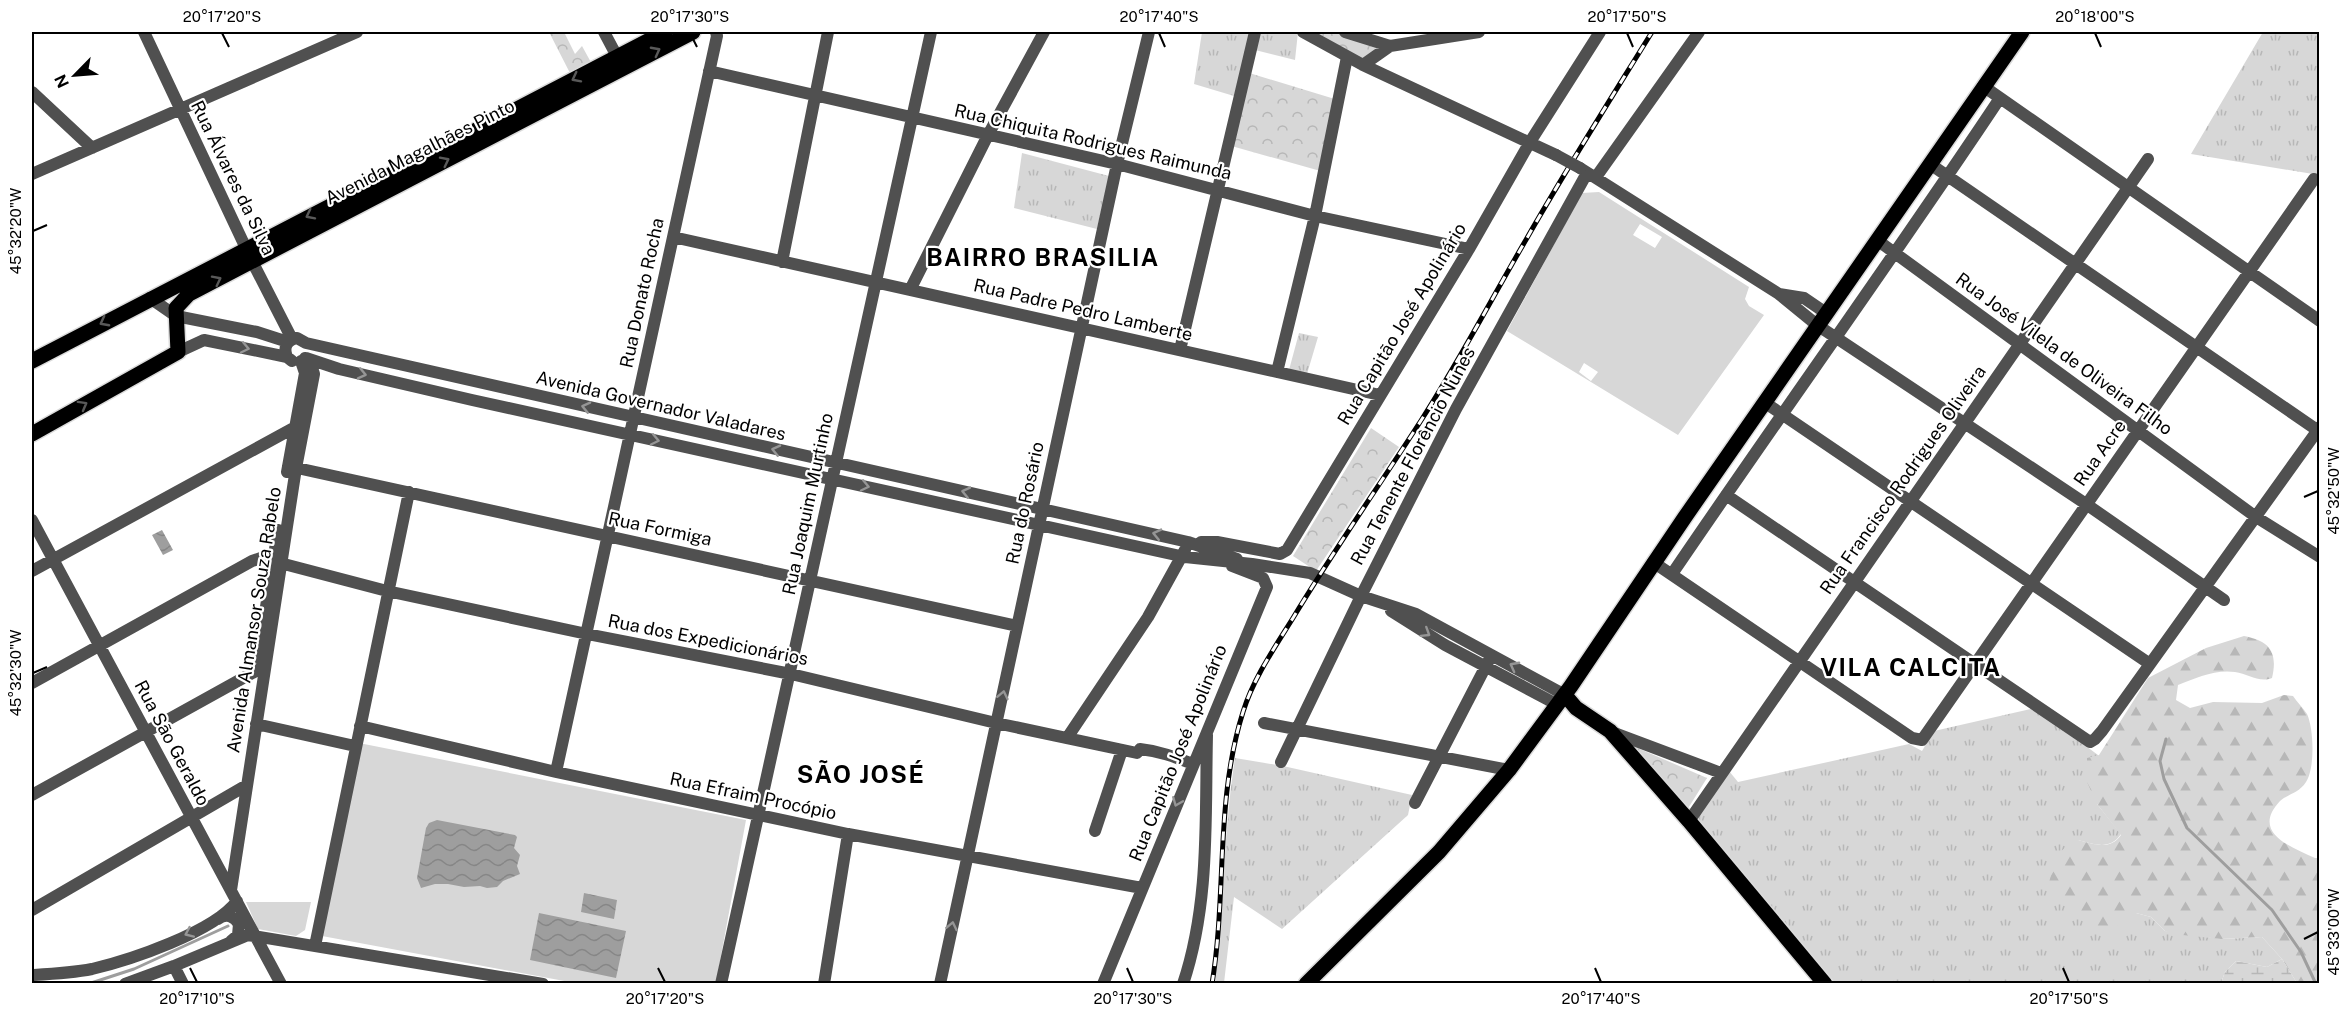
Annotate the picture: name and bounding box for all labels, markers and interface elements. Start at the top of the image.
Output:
text: 20°17'20"S [183,8,261,25]
text: 20°17'30"S [651,8,729,25]
text: 20°17'40"S [1120,8,1198,25]
text: 20°17'50"S [1587,8,1667,25]
text: 20°18'00"S [2055,8,2135,25]
north arrow [45,45,105,105]
one-way arrow [649,47,660,58]
one-way arrow [571,70,582,82]
text: N [51,71,73,91]
street label: Avenida Magalhães Pinto [322,95,518,208]
street label: Rua Álvares da Silva [187,97,281,258]
street label: Rua Chiquita Rodrigues Raimunda [952,99,1234,184]
one-way arrow [439,156,450,168]
text: 45°32'20"W [7,188,24,274]
one-way arrow [305,208,316,220]
street label: Rua Donato Rocha [615,216,668,370]
street label: Rua Capitão José Apolinário [1333,219,1470,429]
district label: BAIRRO BRASILIA [926,243,1160,271]
street label: Rua José Vilela de Oliveira Filho [1952,268,2177,439]
street label: Rua Padre Pedro Lamberte [972,274,1195,345]
one-way arrow [210,275,221,287]
one-way arrow [100,315,110,326]
one-way arrow [240,341,250,354]
street label: Rua Tenente Florêncio Nunes [1346,343,1479,568]
street label: Rua Francisco Rodrigues Oliveira [1815,361,1990,598]
one-way arrow [357,367,367,380]
street label: Avenida Governador Valadares [534,367,788,445]
one-way arrow [76,401,87,412]
one-way arrow [581,401,591,414]
street label: Rua Joaquim Murtinho [778,411,837,597]
street label: Rua Acre [2069,416,2130,490]
one-way arrow [649,432,659,445]
street label: Rua do Rosário [1001,440,1048,566]
one-way arrow [771,444,781,457]
text: 45°32'50"W [2325,447,2342,535]
one-way arrow [860,479,870,492]
street label: Avenida Almansor Souza Rabelo [222,485,285,754]
one-way arrow [961,486,971,499]
street label: Rua Formiga [606,507,714,550]
one-way arrow [1152,529,1162,542]
street label: Rua dos Expedicionários [606,610,810,669]
one-way arrow [1420,626,1431,637]
text: 45°32'30"W [7,629,24,717]
street label: Rua Capitão José Apolinário [1124,641,1231,864]
district label: VILA CALCITA [1820,653,2002,681]
one-way arrow [1509,662,1520,673]
street label: Rua São Geraldo [131,676,214,809]
one-way arrow [995,690,1008,700]
district label: SÃO JOSÉ [797,759,925,788]
street label: Rua Efraim Procópio [668,768,838,823]
one-way arrow [1172,796,1184,807]
text: 45°33'00"W [2325,888,2342,976]
one-way arrow [945,922,958,932]
one-way arrow [185,926,196,938]
text: 20°17'10"S [159,990,235,1007]
text: 20°17'20"S [626,990,704,1007]
text: 20°17'30"S [1094,990,1172,1007]
text: 20°17'40"S [1562,990,1640,1007]
text: 20°17'50"S [2029,990,2109,1007]

